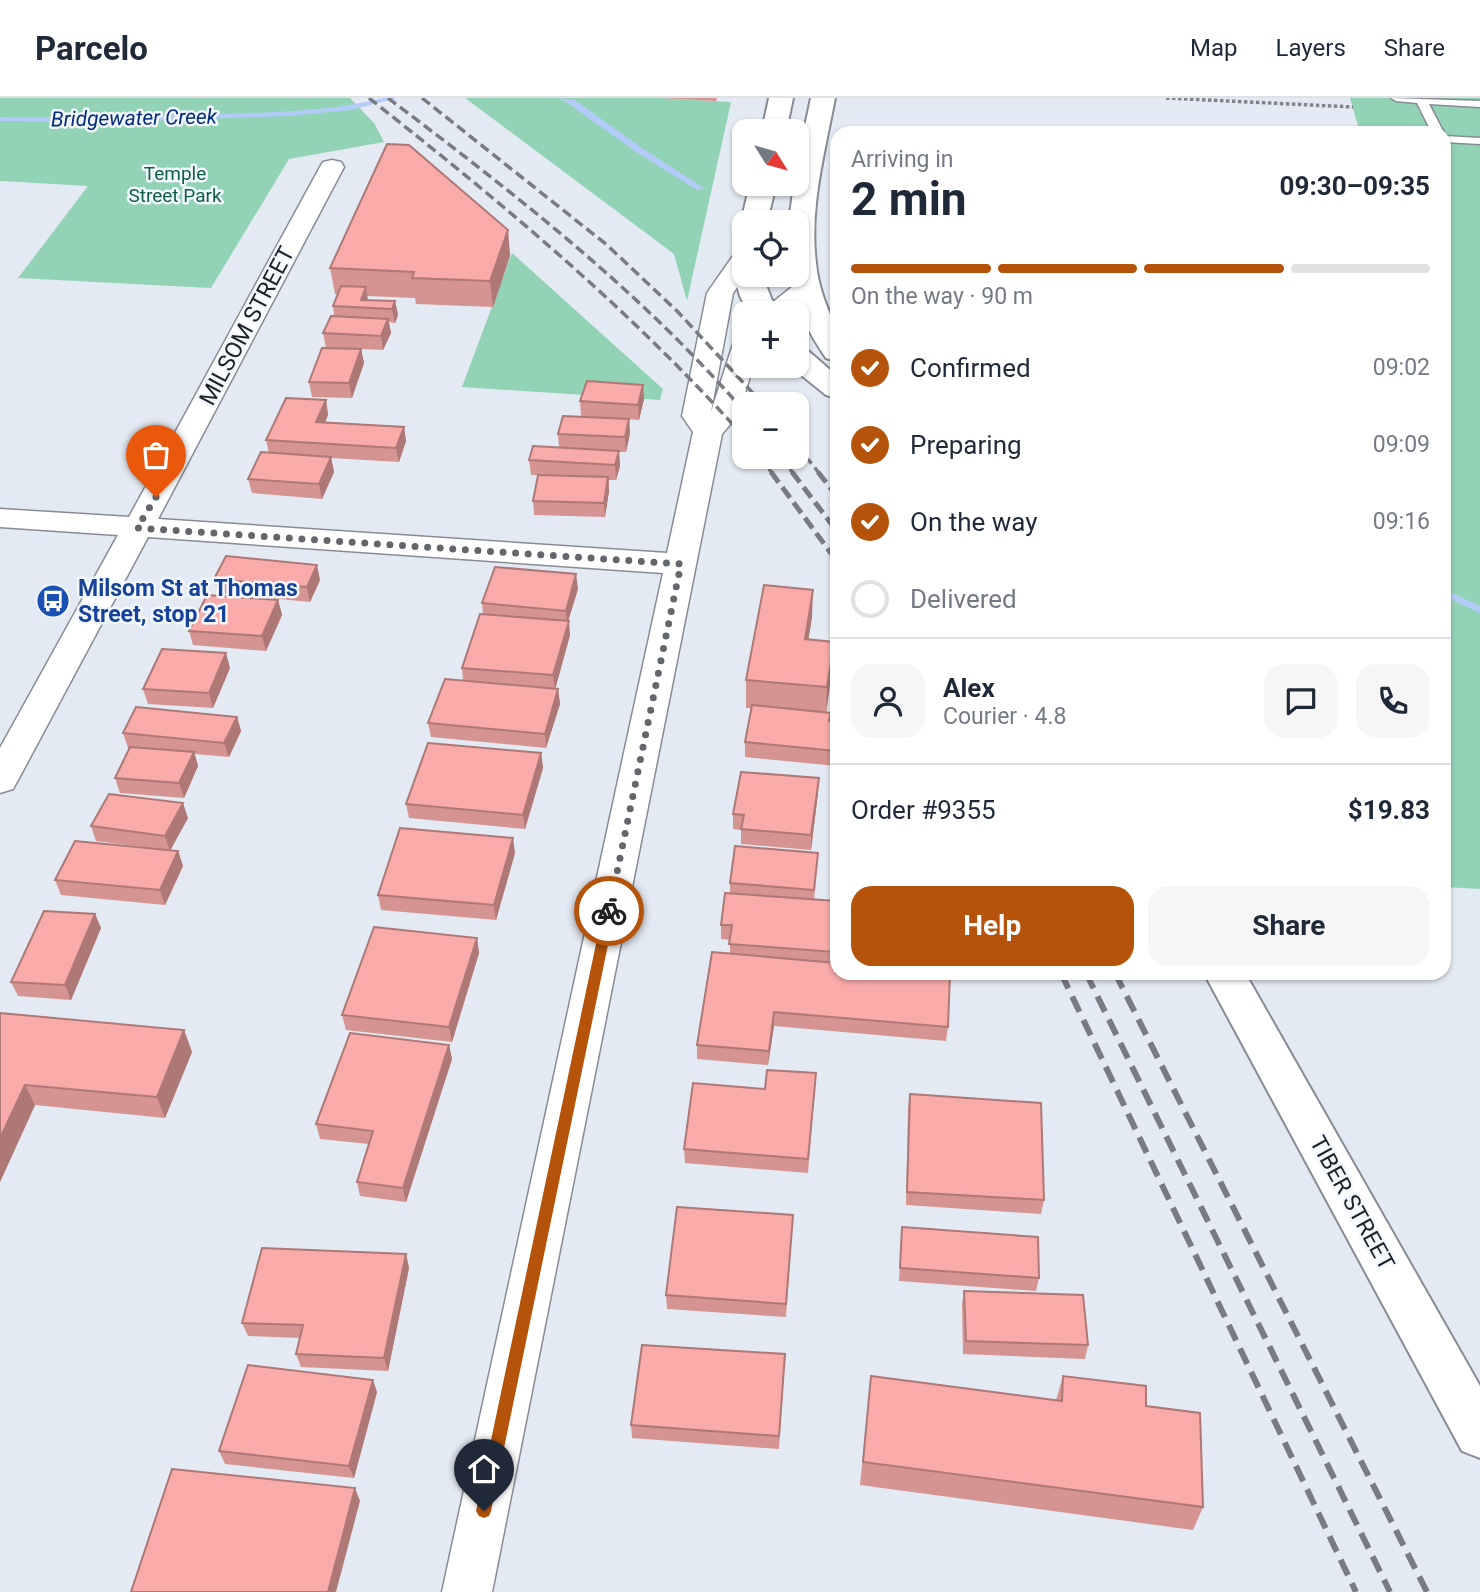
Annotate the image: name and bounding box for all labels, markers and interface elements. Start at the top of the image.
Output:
text: Parcelo [35,29,148,68]
text: Map [1190,34,1238,62]
text: Layers [1276,34,1346,62]
text: Share [1384,34,1445,62]
water label: Bridgewater Creek [51,105,218,131]
north arrow [732,119,808,196]
map controls [732,119,809,469]
text: Arriving in [851,146,954,173]
park label: Temple Street Park [128,162,222,207]
text: 09:30–09:35 [1280,171,1430,201]
text: 2 min [851,172,967,226]
button: locate [732,210,809,287]
street label: MILSOM STREET [194,242,300,410]
text: On the way · 90 m [851,283,1033,310]
button: + [732,301,809,378]
icon: check [851,349,889,387]
text: Confirmed [910,353,1031,383]
text: 09:02 [1373,354,1430,381]
button: − [732,392,809,469]
pin [126,425,186,497]
icon: check [851,426,889,464]
text: Preparing [910,430,1022,460]
text: 09:09 [1373,431,1430,458]
icon: bag [137,436,175,474]
icon: check [851,503,889,541]
text: On the way [910,507,1038,537]
text: 09:16 [1373,508,1430,535]
place label: Milsom St at Thomas Street, stop 21 [78,575,298,628]
bus stop icon: Milsom St at Thomas Street, stop 21 [34,582,72,620]
text: Delivered [910,584,1017,614]
button: person [851,664,925,738]
button: chat [1264,664,1338,738]
button: phone [1356,664,1430,738]
text: Alex [943,673,995,703]
text: Courier · 4.8 [943,703,1066,730]
text: Order #9355 [851,795,996,825]
text: $19.83 [1348,795,1430,825]
courier [574,876,644,946]
button: Help [851,886,1134,966]
button: Share [1148,886,1430,966]
icon: bike [590,892,628,930]
street label: TIBER STREET [1304,1131,1400,1275]
pin [454,1439,514,1511]
icon: home [465,1450,503,1488]

